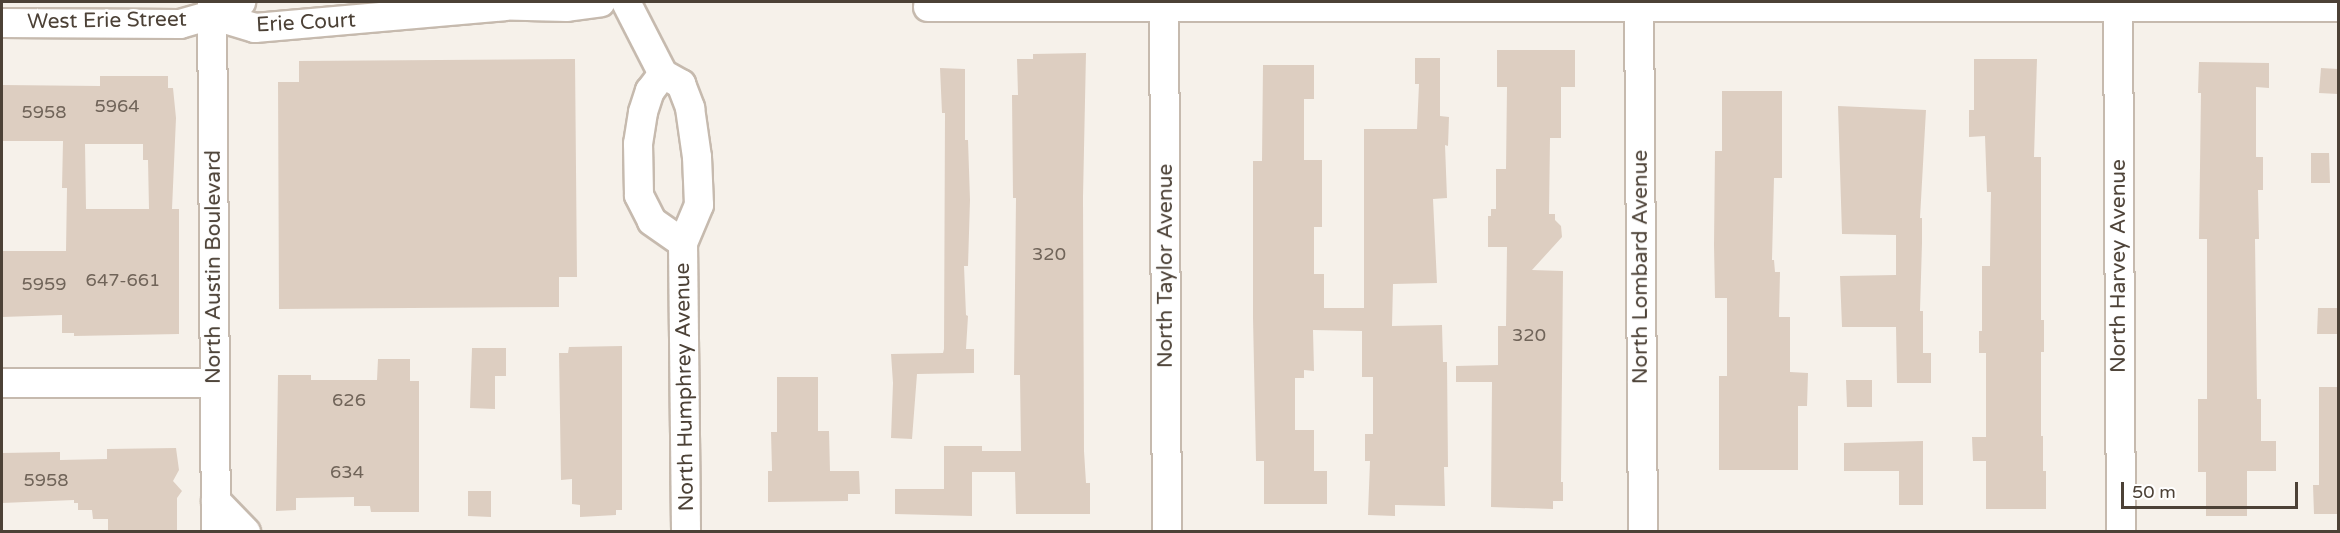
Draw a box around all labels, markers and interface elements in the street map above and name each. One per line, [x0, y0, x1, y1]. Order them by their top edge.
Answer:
street label: West Erie Street [27, 7, 187, 35]
street label: Erie Court [256, 8, 356, 38]
house number: 5964 [94, 95, 140, 117]
house number: 5958 [21, 101, 67, 123]
street label: North Austin Boulevard [201, 150, 227, 384]
street label: North Lombard Avenue [1628, 150, 1654, 384]
street label: North Harvey Avenue [2106, 159, 2132, 373]
street label: North Taylor Avenue [1153, 164, 1179, 368]
house number: 320 [1032, 243, 1066, 265]
street label: North Humphrey Avenue [670, 262, 700, 512]
house number: 647-661 [86, 269, 160, 291]
house number: 5959 [21, 273, 67, 295]
house number: 320 [1512, 324, 1546, 346]
house number: 626 [332, 389, 366, 411]
house number: 634 [330, 461, 364, 483]
house number: 5958 [23, 469, 69, 491]
scale bar [2124, 470, 2301, 508]
text: 50 m [2132, 481, 2176, 503]

